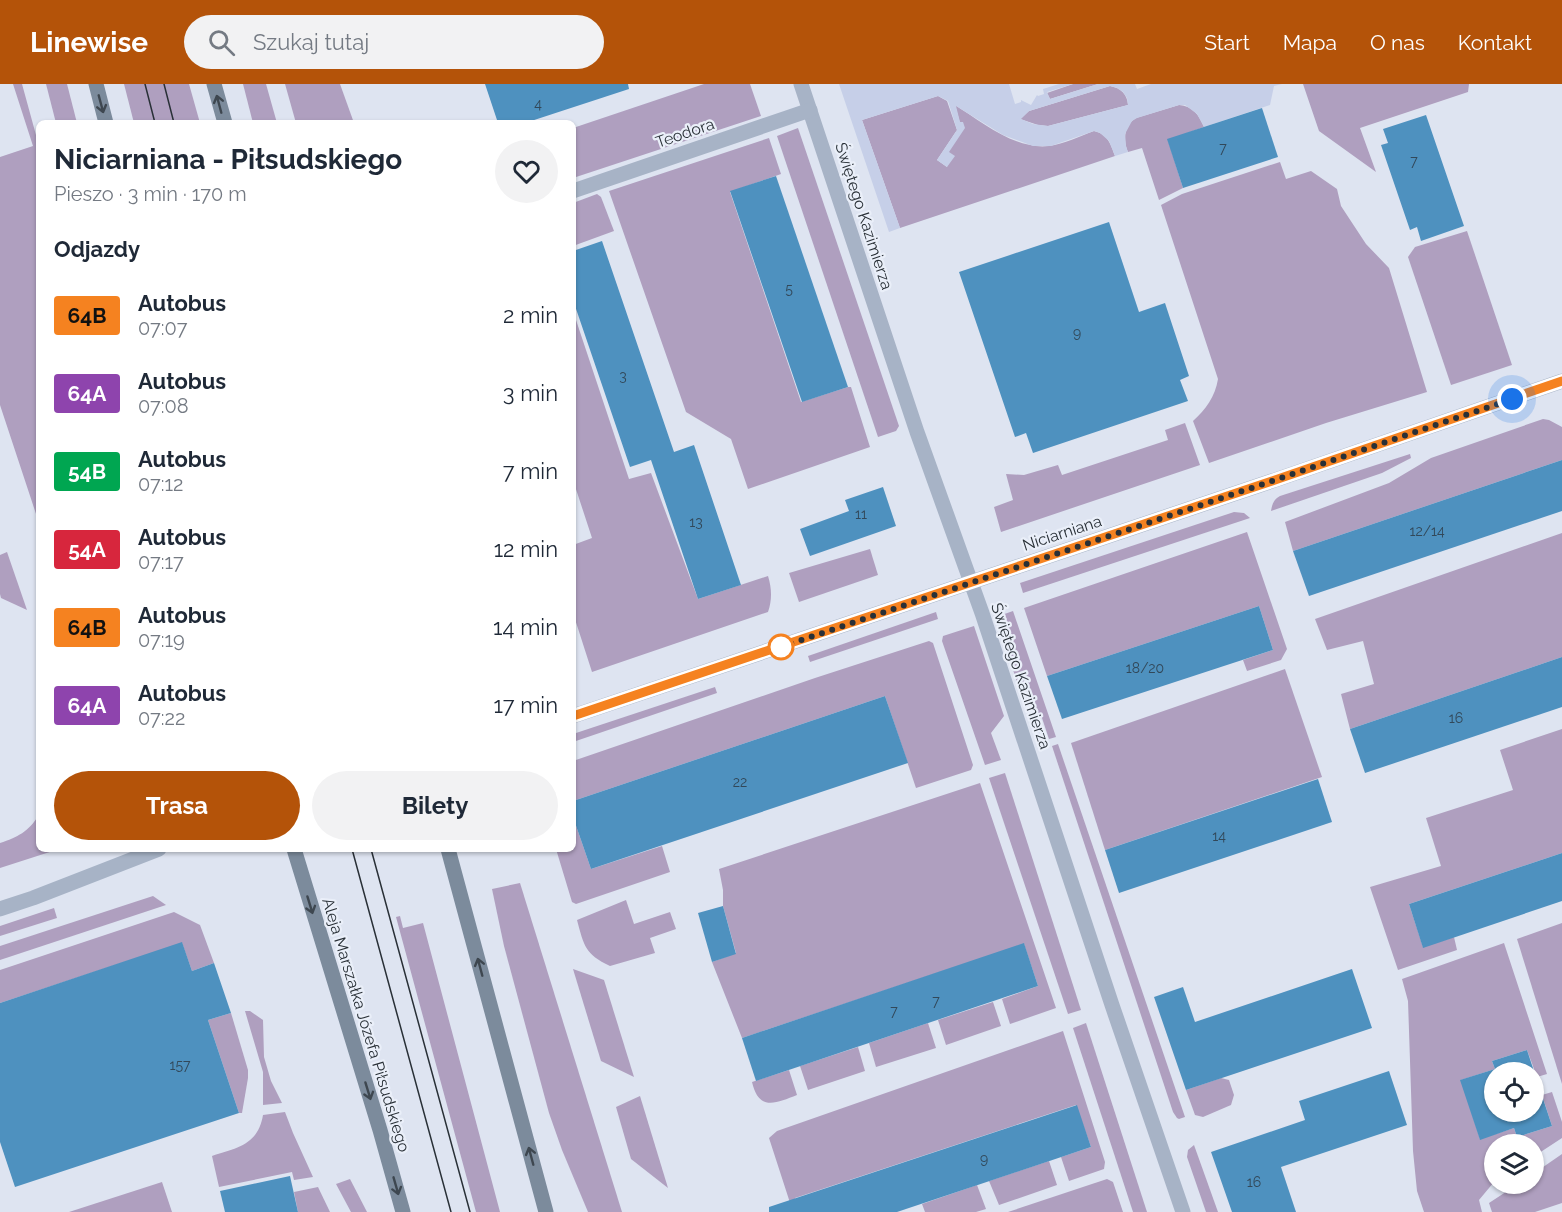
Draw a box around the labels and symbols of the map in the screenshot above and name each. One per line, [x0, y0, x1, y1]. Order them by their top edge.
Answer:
one-way arrow [96, 94, 107, 113]
one-way arrow [213, 94, 225, 113]
house number: 4 [534, 96, 542, 112]
street label: Teodora [653, 114, 717, 152]
street label: Świętego Kazimierza [831, 140, 898, 292]
house number: 7 [1219, 140, 1227, 156]
house number: 7 [1410, 153, 1418, 169]
house number: 5 [785, 281, 793, 297]
house number: 9 [1073, 325, 1081, 341]
house number: 3 [619, 368, 627, 384]
your location [1497, 384, 1527, 414]
house number: 11 [855, 506, 867, 522]
street label: Niciarniana [1020, 511, 1104, 555]
house number: 13 [689, 514, 703, 530]
house number: 12/14 [1409, 523, 1445, 539]
street label: Świętego Kazimierza [987, 600, 1056, 752]
unlabelled marker [768, 634, 794, 660]
house number: 18/20 [1126, 660, 1164, 676]
house number: 16 [1449, 710, 1463, 726]
house number: 22 [733, 774, 747, 790]
house number: 14 [1212, 828, 1226, 844]
one-way arrow [305, 895, 316, 914]
street label: Aleja Marszałka Józefa Piłsudskiego [318, 896, 414, 1154]
one-way arrow [474, 958, 485, 977]
house number: 7 [932, 993, 940, 1009]
house number: 7 [890, 1003, 898, 1019]
house number: 157 [169, 1057, 191, 1073]
one-way arrow [363, 1081, 374, 1100]
one-way arrow [525, 1146, 536, 1165]
house number: 9 [980, 1151, 988, 1167]
house number: 16 [1247, 1174, 1261, 1190]
one-way arrow [390, 1177, 402, 1196]

